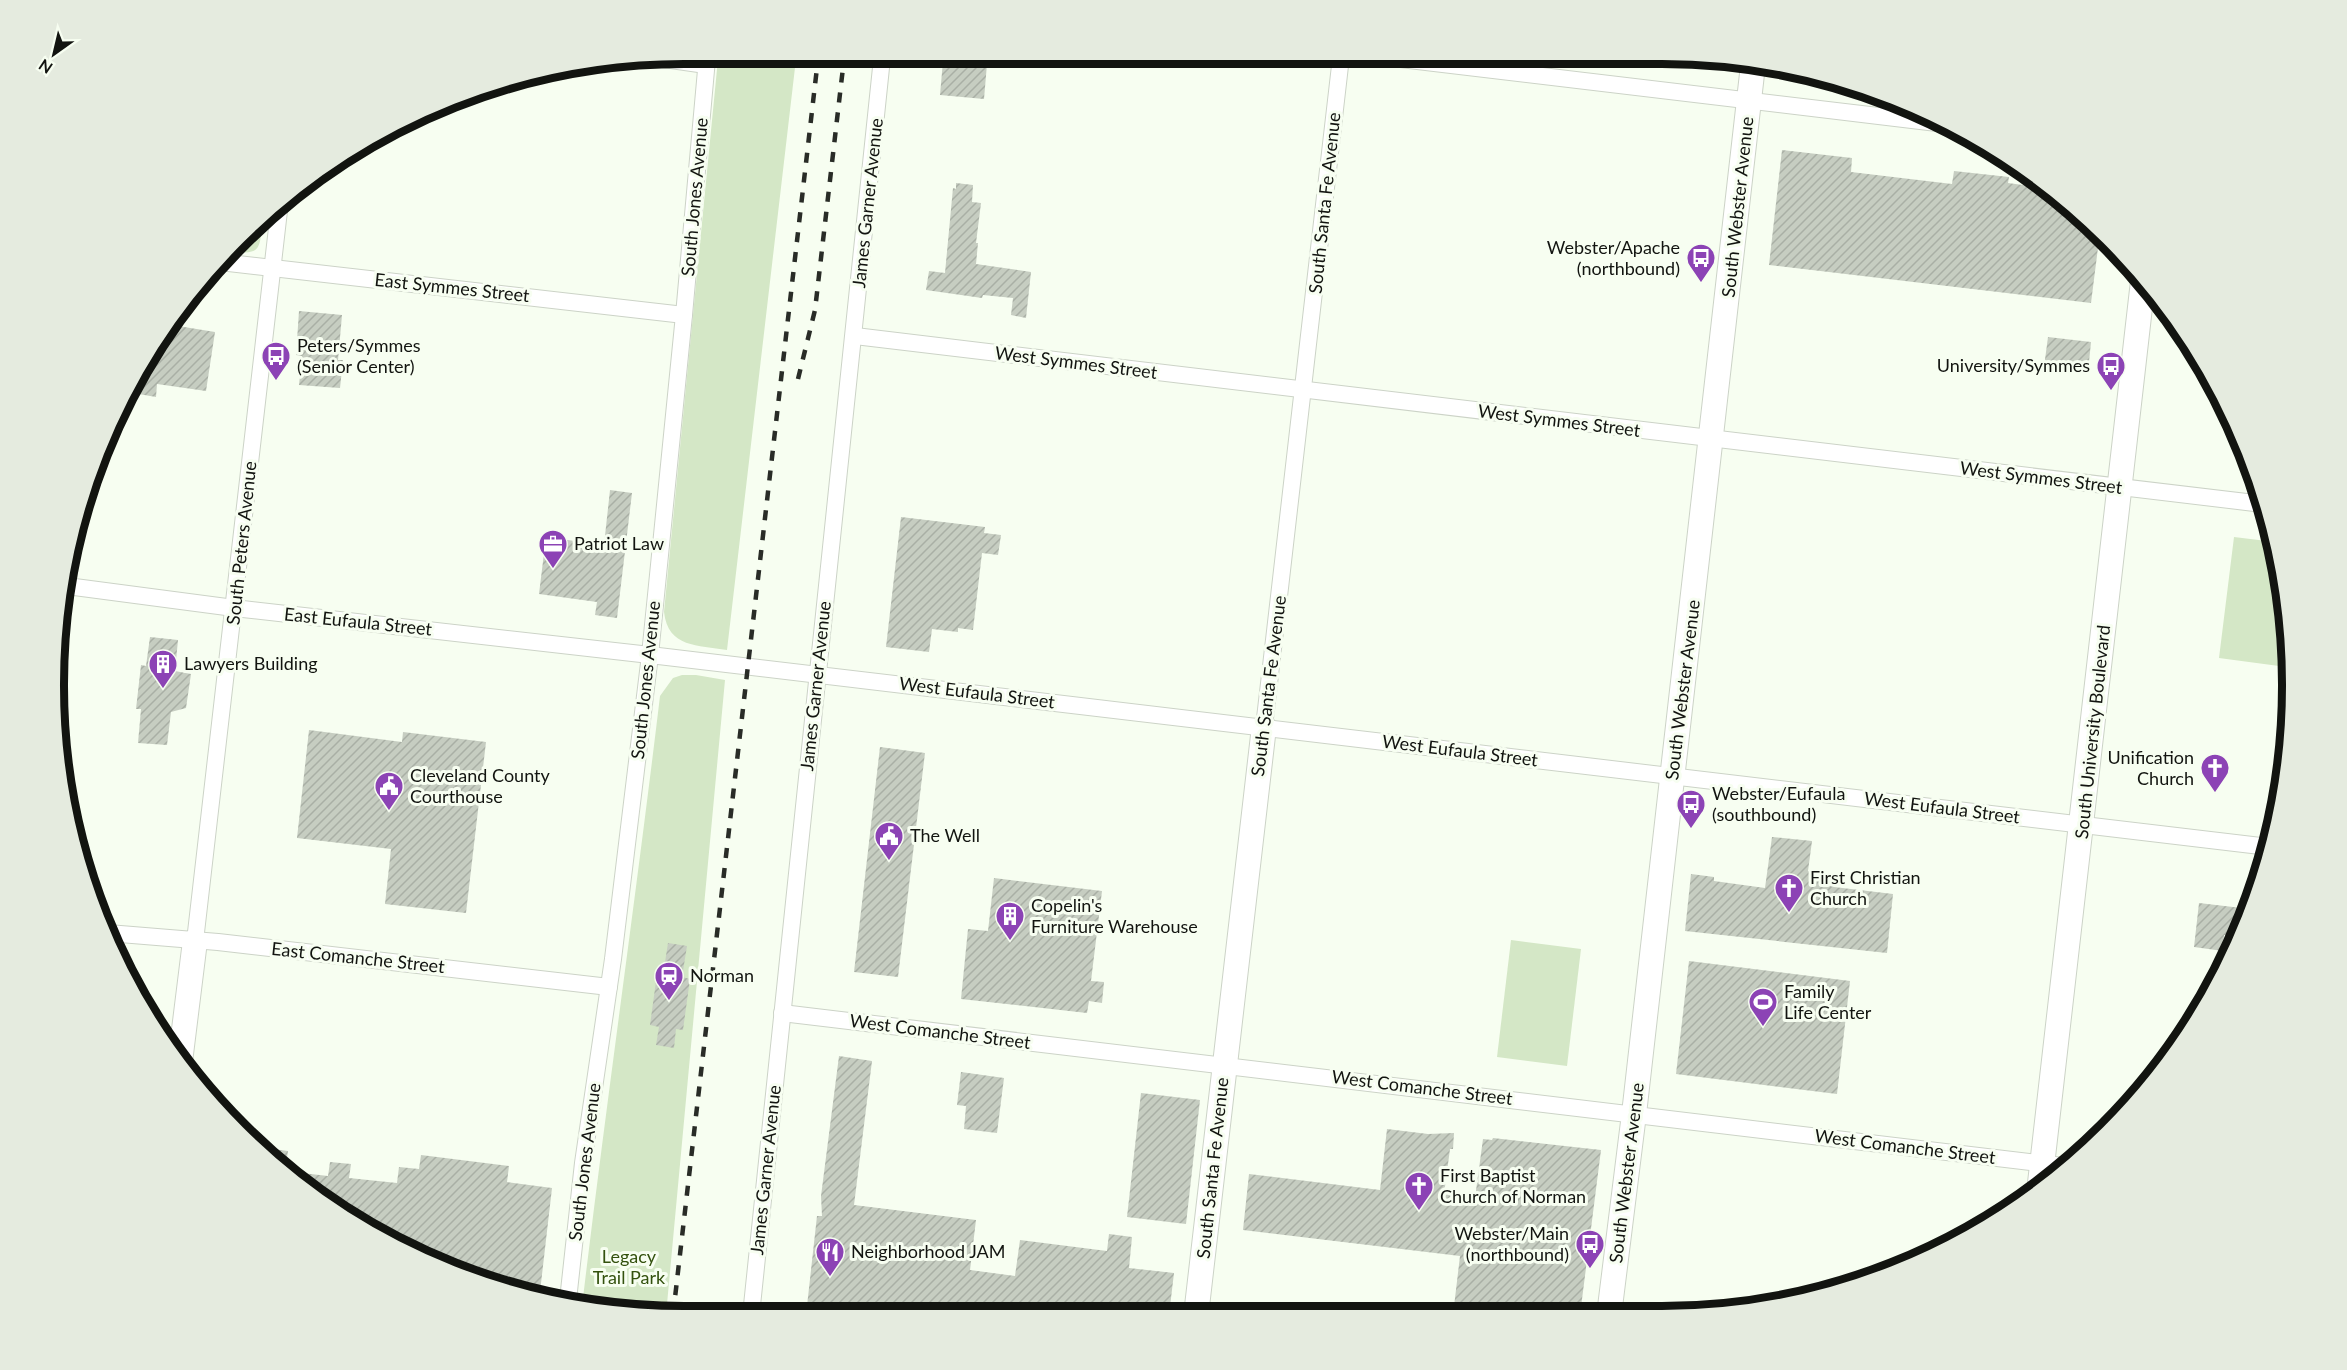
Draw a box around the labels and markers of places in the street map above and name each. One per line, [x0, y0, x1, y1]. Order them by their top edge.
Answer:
place label: Webster/Apache (northbound) [1547, 236, 1680, 279]
bus stop icon: Webster/Apache (northbound) [1685, 242, 1717, 284]
place label: Peters/Symmes (Senior Center) [297, 334, 421, 377]
bus stop icon: Peters/Symmes (Senior Center) [260, 340, 292, 382]
bus stop icon: University/Symmes [2095, 350, 2127, 392]
place label: University/Symmes [1937, 354, 2090, 376]
office icon: Patriot Law [537, 528, 569, 570]
place label: Patriot Law [574, 532, 664, 554]
building icon: Lawyers Building [147, 648, 179, 690]
place label: Lawyers Building [184, 652, 318, 674]
place label: Unification Church [2108, 746, 2194, 789]
church icon: Unification Church [2199, 752, 2231, 794]
place label: Cleveland County Courthouse [410, 764, 551, 807]
public building icon: Cleveland County Courthouse [373, 770, 405, 812]
place label: Webster/Eufaula (southbound) [1712, 782, 1845, 825]
bus stop icon: Webster/Eufaula (southbound) [1675, 788, 1707, 830]
public building icon: The Well [873, 820, 905, 862]
place label: The Well [910, 824, 980, 846]
place label: First Christian Church [1810, 866, 1921, 909]
church icon: First Christian Church [1773, 872, 1805, 914]
place label: Copelin's Furniture Warehouse [1031, 894, 1198, 937]
building icon: Copelin's Furniture Warehouse [994, 900, 1026, 942]
station icon: Norman [653, 960, 685, 1002]
place label: Norman [690, 964, 754, 986]
place label: Family Life Center [1784, 980, 1872, 1023]
sports icon: Family Life Center [1747, 986, 1779, 1028]
place label: First Baptist Church of Norman [1440, 1164, 1586, 1207]
church icon: First Baptist Church of Norman [1403, 1170, 1435, 1212]
place label: Webster/Main (northbound) [1454, 1222, 1569, 1265]
bus stop icon: Webster/Main (northbound) [1574, 1228, 1606, 1270]
restaurant icon: Neighborhood JAM [814, 1236, 846, 1278]
place label: Neighborhood JAM [851, 1240, 1006, 1262]

